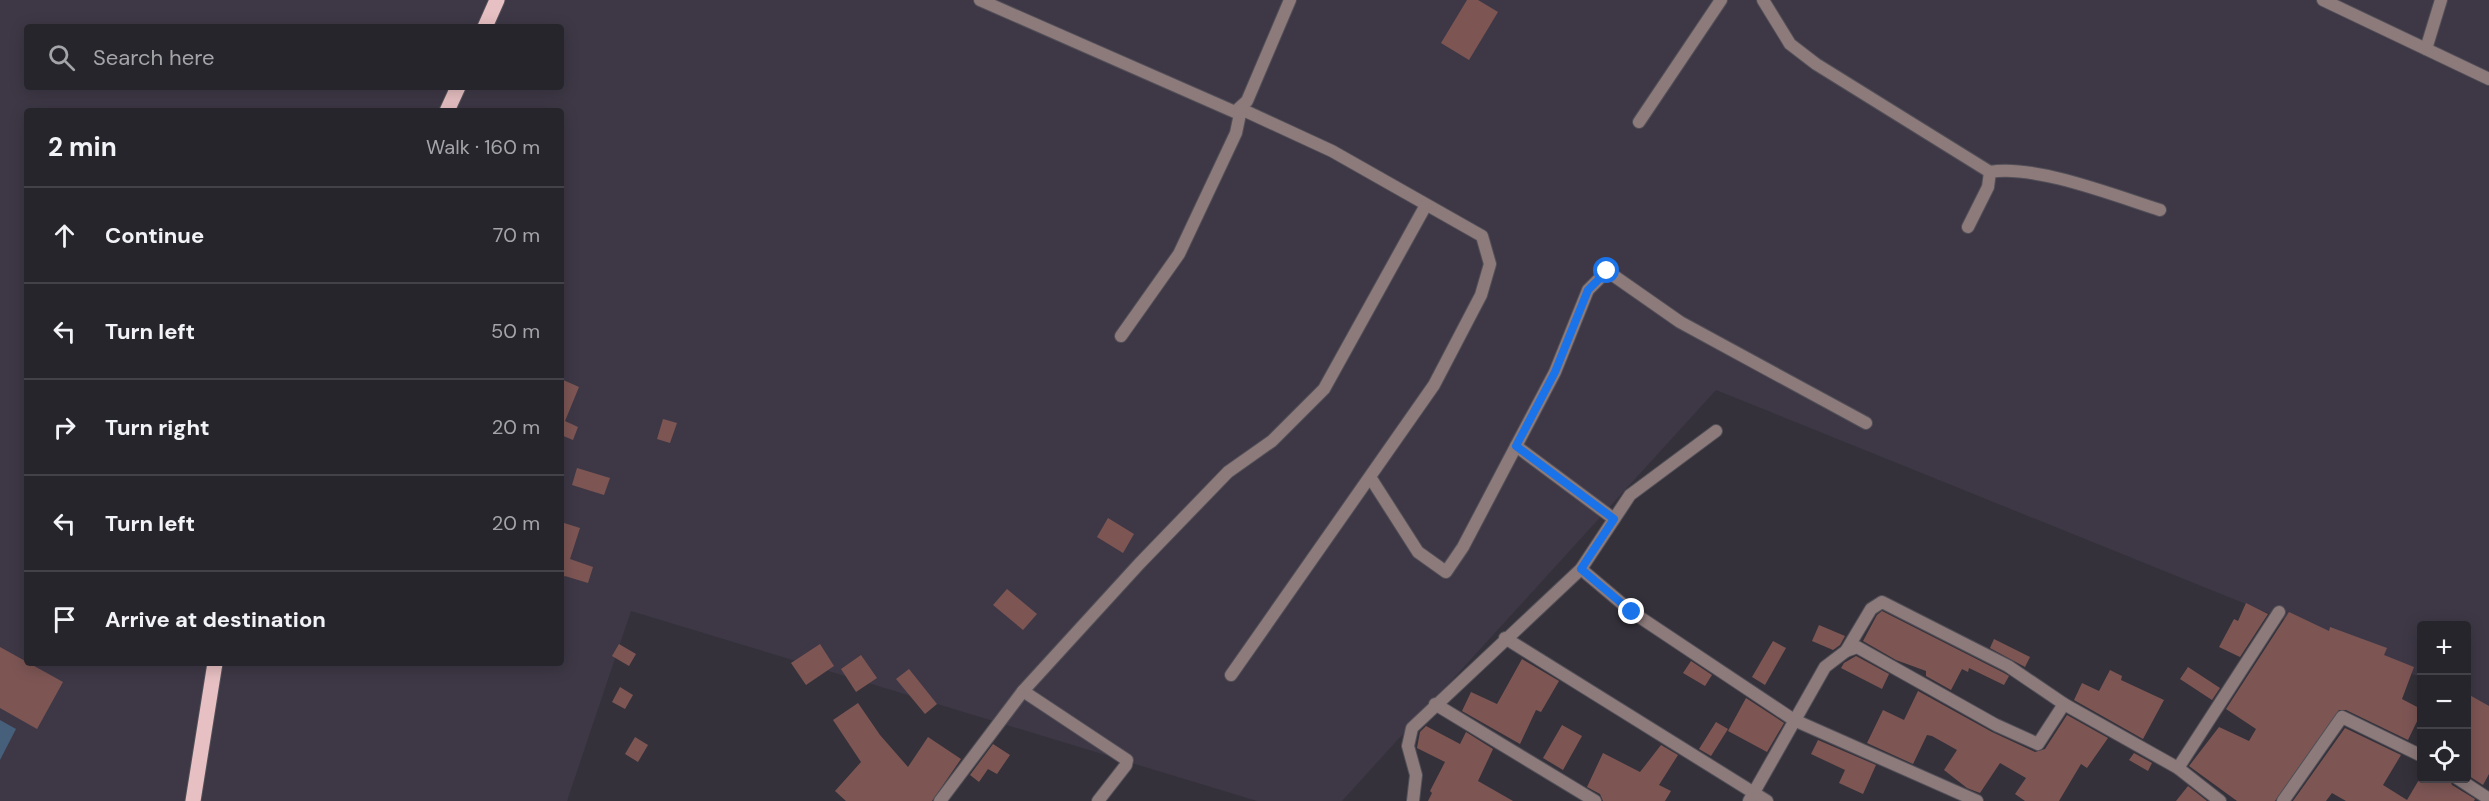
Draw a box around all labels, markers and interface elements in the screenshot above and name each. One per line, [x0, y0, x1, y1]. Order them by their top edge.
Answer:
search box [24, 24, 564, 90]
icon: search [45, 41, 78, 74]
text: Search here [93, 43, 214, 72]
text: 2 min [48, 130, 117, 164]
text: Walk · 160 m [426, 134, 540, 160]
icon: ahead [48, 219, 81, 252]
text: Continue [105, 221, 204, 250]
text: 70 m [493, 222, 540, 248]
route start [1593, 257, 1619, 283]
icon: left [48, 315, 81, 348]
text: Turn left [105, 317, 195, 346]
text: 50 m [491, 318, 540, 344]
icon: right [48, 411, 81, 444]
text: Turn right [105, 413, 210, 442]
text: 20 m [492, 414, 540, 440]
icon: left [48, 507, 81, 540]
text: Turn left [105, 509, 195, 538]
text: 20 m [492, 510, 540, 536]
route end [1618, 598, 1644, 624]
icon: arrive [48, 603, 81, 636]
text: Arrive at destination [105, 605, 326, 634]
map controls [2417, 621, 2471, 783]
button: + [2417, 621, 2471, 675]
button: − [2417, 675, 2471, 729]
button: locate [2417, 729, 2471, 783]

